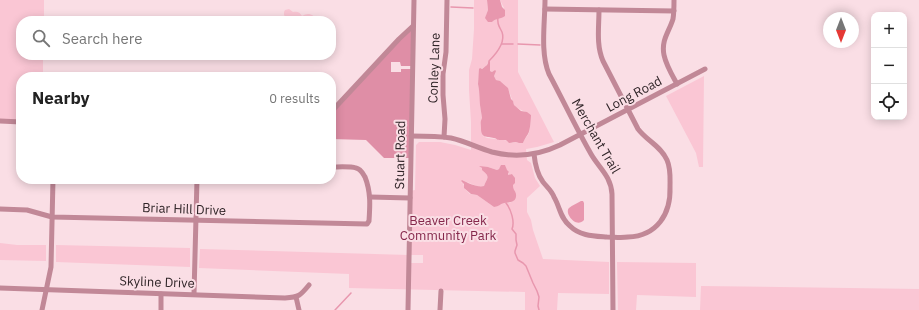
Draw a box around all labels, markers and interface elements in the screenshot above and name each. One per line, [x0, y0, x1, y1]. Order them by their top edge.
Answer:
north arrow [823, 12, 859, 48]
map controls [871, 12, 907, 120]
button: + [871, 12, 907, 48]
search box [16, 16, 336, 60]
icon: search [30, 27, 52, 49]
text: Search here [62, 29, 142, 48]
street label: Conley Lane [424, 32, 444, 104]
button: − [871, 48, 907, 84]
street label: Long Road [603, 72, 665, 116]
button: locate [871, 84, 907, 120]
text: Nearby [32, 87, 90, 109]
text: 0 results [269, 90, 320, 107]
street label: Merchant Trail [568, 96, 624, 177]
street label: Stuart Road [391, 120, 409, 190]
street label: Briar Hill Drive [142, 199, 226, 219]
park label: Beaver Creek Community Park [400, 212, 496, 244]
street label: Skyline Drive [119, 272, 195, 292]

